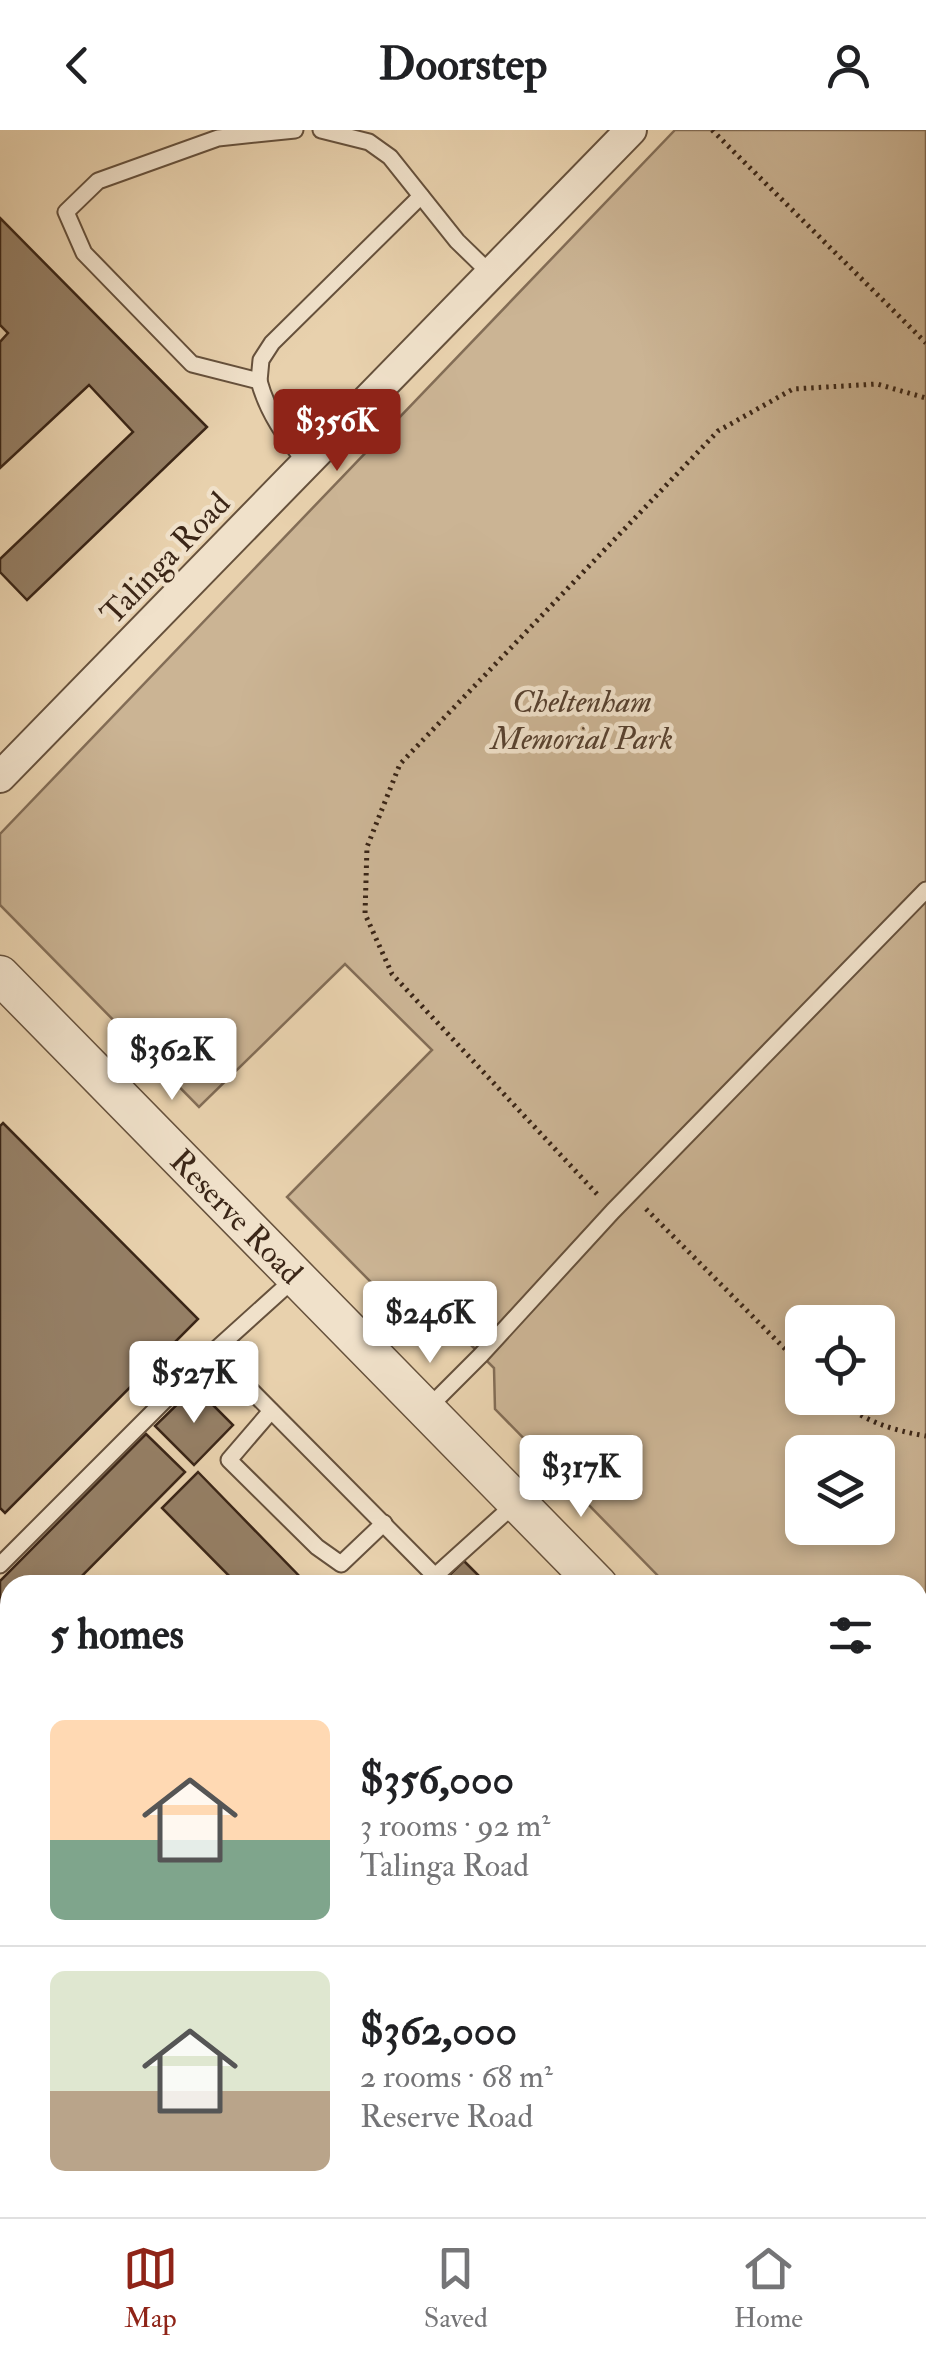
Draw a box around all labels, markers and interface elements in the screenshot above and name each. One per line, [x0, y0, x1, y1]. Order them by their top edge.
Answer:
text: Doorstep [379, 37, 547, 93]
icon: back [50, 38, 105, 93]
icon: person [821, 38, 876, 93]
pin: $356K [267, 389, 407, 474]
text: $356K [296, 401, 378, 441]
street label: Talinga Road [93, 484, 239, 633]
park label: Cheltenham Memorial Park [489, 682, 673, 759]
pin: $362K [102, 1018, 242, 1103]
text: $362K [129, 1030, 215, 1070]
street label: Reserve Road [161, 1141, 311, 1293]
pin: $246K [360, 1281, 500, 1366]
text: $246K [385, 1293, 475, 1333]
map controls [785, 1305, 895, 1545]
button: locate [785, 1305, 895, 1415]
pin: $527K [124, 1341, 264, 1426]
text: $527K [151, 1353, 237, 1393]
pin: $317K [511, 1435, 651, 1520]
button: layers [785, 1435, 895, 1545]
text: $317K [542, 1447, 620, 1487]
icon: filters [823, 1608, 878, 1663]
text: 5 homes [50, 1609, 184, 1661]
text: $356,000 [360, 1754, 514, 1806]
icon: home [130, 1760, 250, 1880]
text: 3 rooms · 92 m² [360, 1806, 550, 1846]
text: Talinga Road [360, 1846, 529, 1886]
text: $362,000 [360, 2005, 517, 2057]
icon: home [130, 2011, 250, 2131]
text: 2 rooms · 68 m² [360, 2057, 553, 2097]
text: Reserve Road [360, 2097, 533, 2137]
tab: Map [123, 2241, 178, 2336]
tab: Saved [424, 2241, 488, 2336]
tab: Home [734, 2241, 803, 2336]

